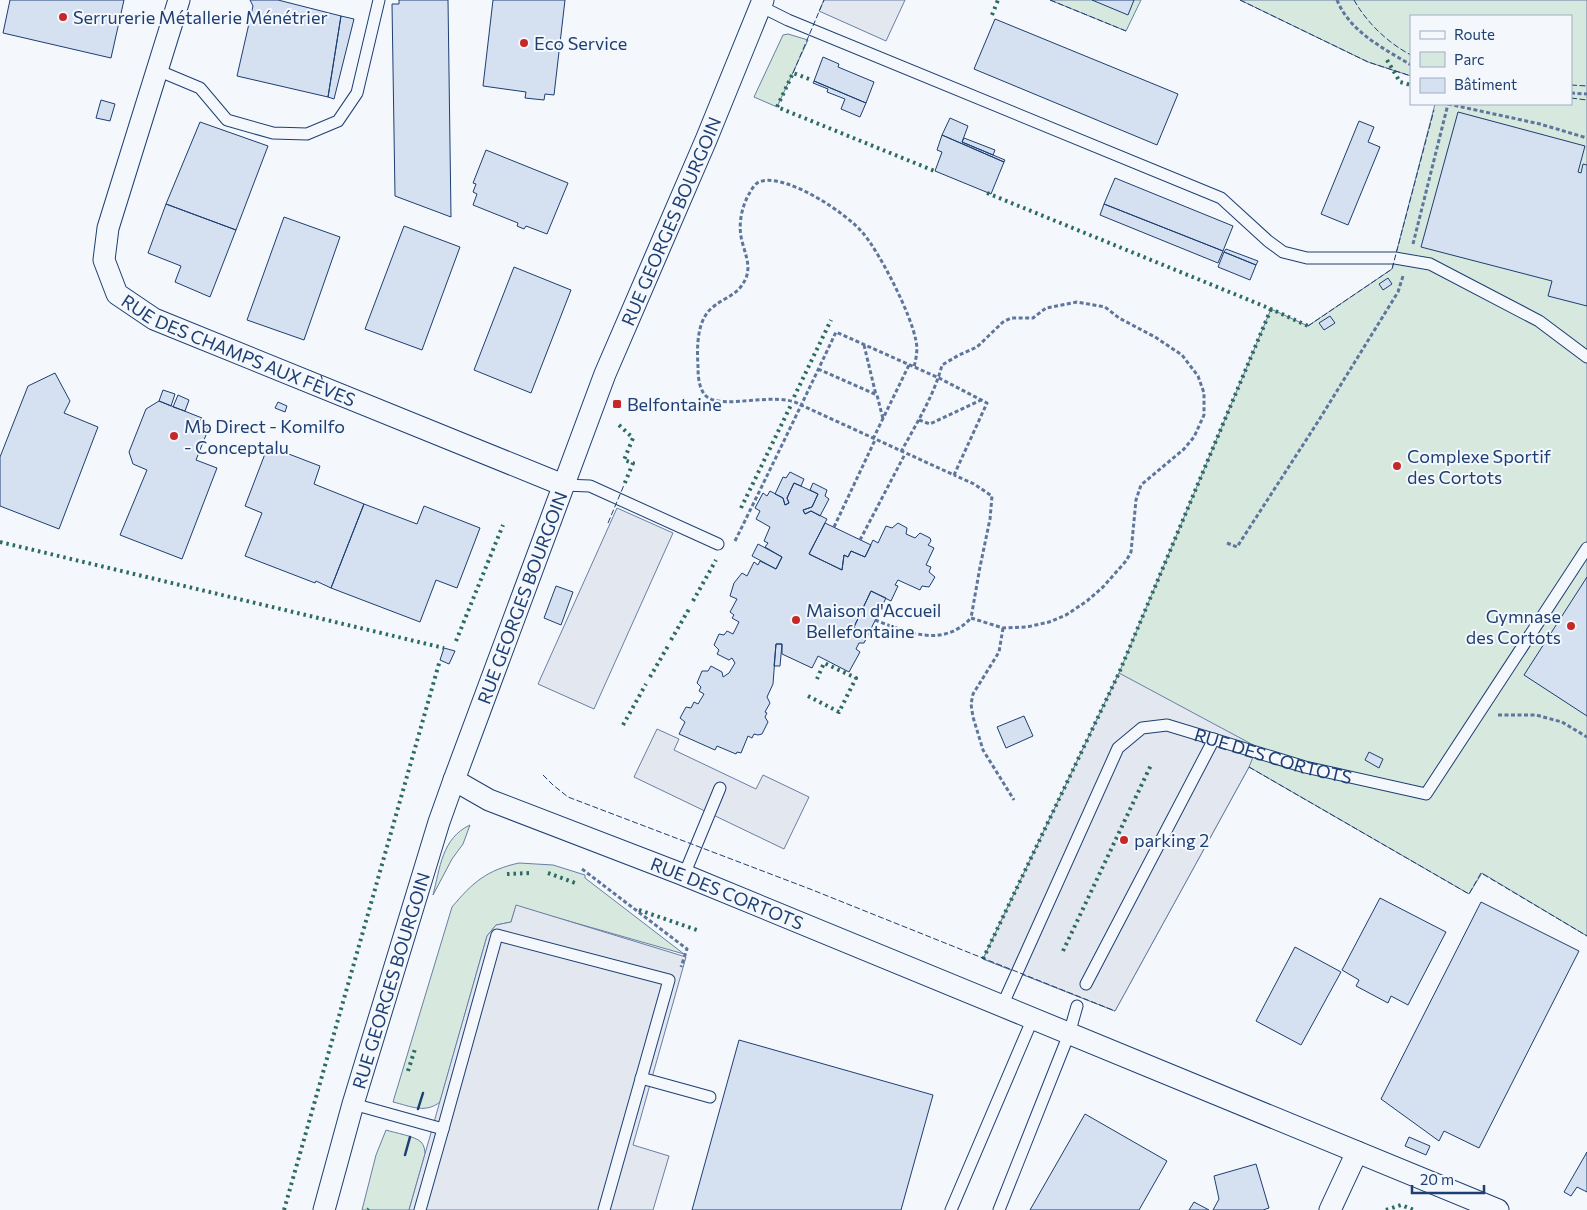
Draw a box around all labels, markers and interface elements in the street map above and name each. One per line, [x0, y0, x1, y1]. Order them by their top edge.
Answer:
place label: Serrurerie Métallerie Ménétrier [73, 6, 328, 28]
marker: Serrurerie Métallerie Ménétrier [57, 11, 69, 23]
legend [1410, 15, 1572, 105]
text: Route [1454, 25, 1495, 43]
place label: Eco Service [534, 32, 627, 54]
marker: Eco Service [518, 37, 530, 49]
text: Parc [1454, 50, 1484, 68]
text: Bâtiment [1454, 75, 1517, 93]
street label: RUE GEORGES BOURGOIN [616, 113, 725, 329]
street label: RUE DES CHAMPS AUX FÈVES [117, 289, 359, 411]
place label: Belfontaine [627, 393, 722, 415]
marker: Belfontaine [611, 398, 623, 410]
place label: Mb Direct - Komilfo - Conceptalu [184, 415, 345, 458]
marker: Mb Direct - Komilfo - Conceptalu [168, 430, 180, 442]
place label: Complexe Sportif des Cortots [1407, 445, 1552, 488]
marker: Complexe Sportif des Cortots [1391, 460, 1403, 472]
street label: RUE GEORGES BOURGOIN [472, 488, 571, 707]
place label: Maison d'Accueil Bellefontaine [806, 599, 941, 642]
place label: Gymnase des Cortots [1466, 605, 1561, 648]
marker: Maison d'Accueil Bellefontaine [790, 614, 802, 626]
marker: Gymnase des Cortots [1565, 620, 1577, 632]
street label: RUE DES CORTOTS [1192, 723, 1354, 788]
place label: parking 2 [1134, 829, 1209, 851]
marker: parking 2 [1118, 834, 1130, 846]
street label: RUE DES CORTOTS [648, 852, 807, 934]
street label: RUE GEORGES BOURGOIN [347, 870, 434, 1091]
scale bar [1412, 1162, 1484, 1194]
text: 20 m [1420, 1170, 1454, 1188]

